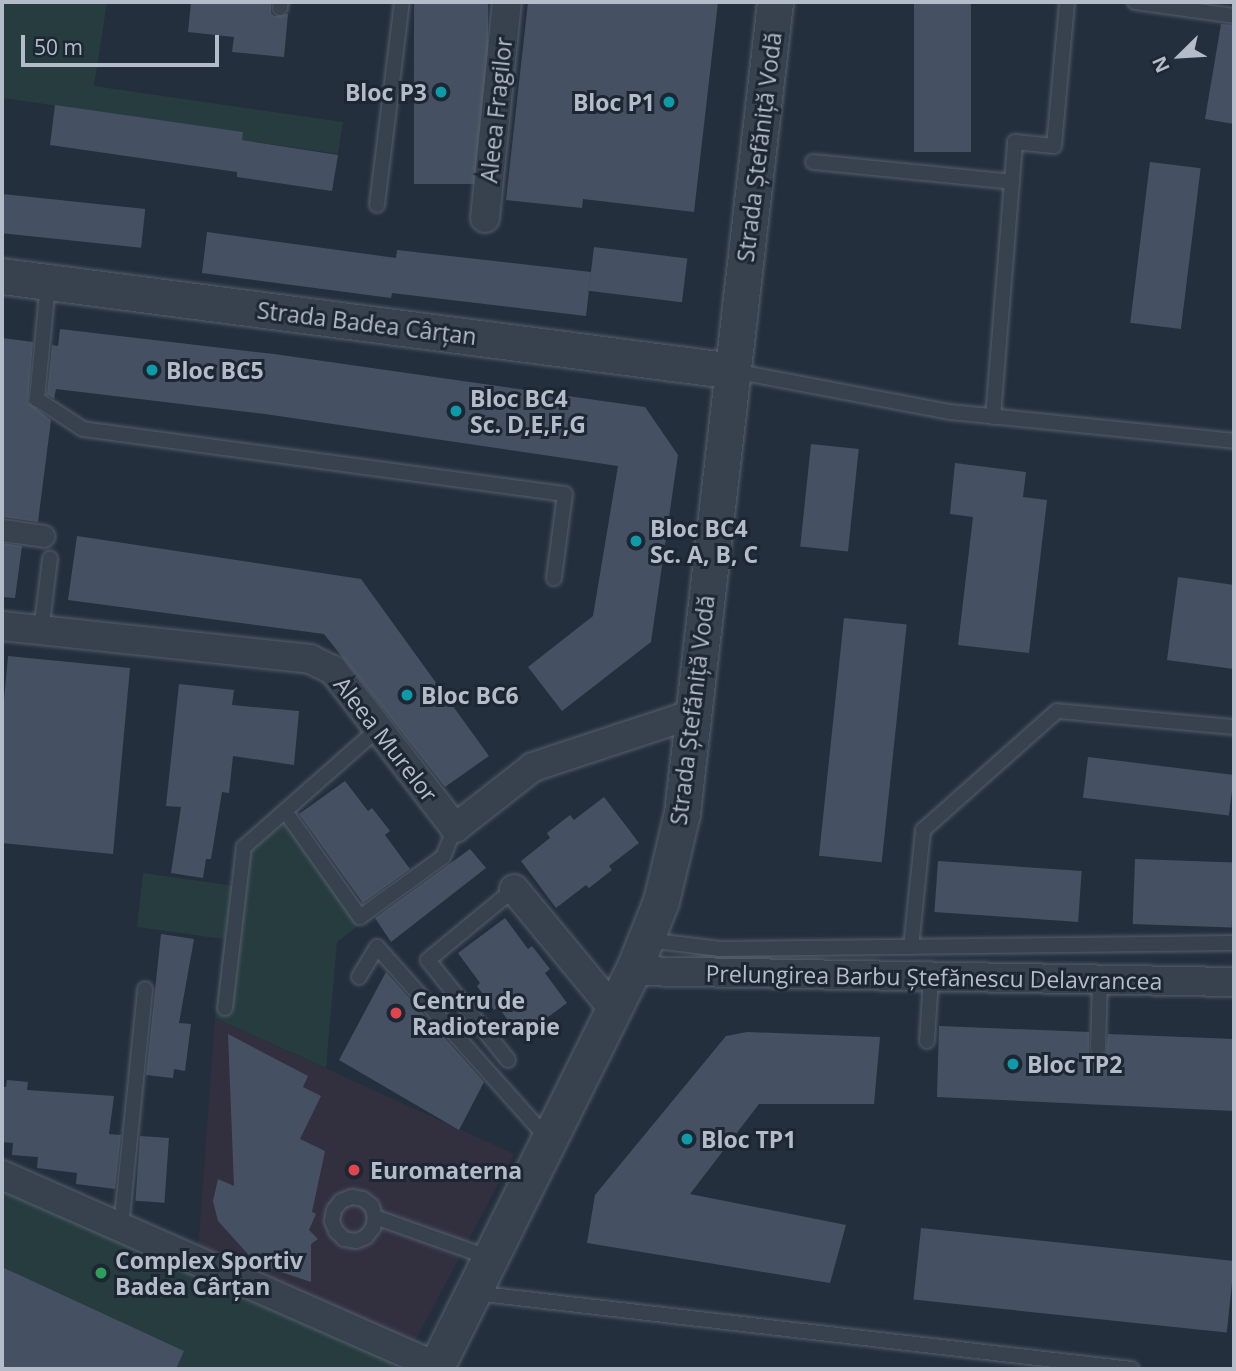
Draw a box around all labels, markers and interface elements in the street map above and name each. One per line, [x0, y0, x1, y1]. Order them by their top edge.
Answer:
scale bar [24, 21, 222, 65]
north arrow [1145, 21, 1215, 91]
street label: Strada Ștefăniță Vodă [731, 31, 787, 263]
text: 50 m [34, 33, 83, 61]
street label: Aleea Fragilor [475, 36, 517, 184]
text: N [1146, 52, 1176, 77]
place label: Bloc P3 [345, 78, 427, 106]
marker: Bloc P3 [433, 84, 449, 100]
place label: Bloc P1 [573, 88, 655, 116]
marker: Bloc P1 [661, 94, 677, 110]
street label: Strada Badea Cârțan [256, 296, 478, 350]
place label: Bloc BC5 [166, 356, 264, 384]
marker: Bloc BC5 [144, 362, 160, 378]
place label: Bloc BC4 Sc. D,E,F,G [470, 384, 586, 438]
marker: Bloc BC4 Sc. D,E,F,G [448, 403, 464, 419]
place label: Bloc BC4 Sc. A, B, C [650, 514, 758, 568]
marker: Bloc BC4 Sc. A, B, C [628, 533, 644, 549]
street label: Strada Ștefăniță Vodă [664, 594, 720, 826]
street label: Aleea Murelor [329, 671, 443, 807]
place label: Bloc BC6 [421, 681, 519, 709]
marker: Bloc BC6 [399, 687, 415, 703]
street label: Prelungirea Barbu Ștefănescu Delavrancea [705, 959, 1163, 995]
place label: Centru de Radioterapie [412, 986, 560, 1040]
marker: Centru de Radioterapie [386, 1003, 406, 1023]
place label: Bloc TP2 [1027, 1050, 1122, 1078]
marker: Bloc TP2 [1005, 1056, 1021, 1072]
place label: Bloc TP1 [701, 1125, 796, 1153]
marker: Bloc TP1 [679, 1131, 695, 1147]
place label: Euromaterna [370, 1156, 522, 1184]
marker: Euromaterna [344, 1160, 364, 1180]
place label: Complex Sportiv Badea Cârțan [115, 1246, 303, 1300]
marker: Complex Sportiv Badea Cârțan [93, 1265, 109, 1281]

